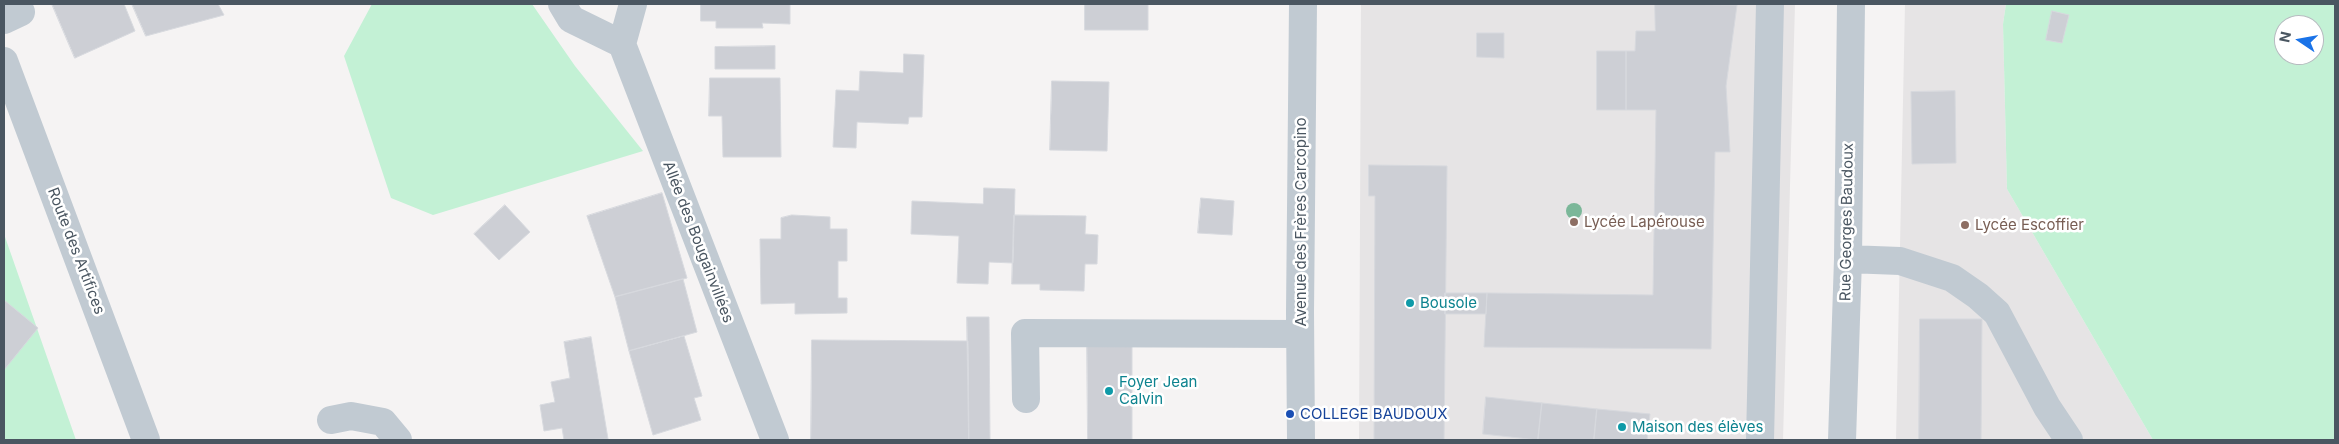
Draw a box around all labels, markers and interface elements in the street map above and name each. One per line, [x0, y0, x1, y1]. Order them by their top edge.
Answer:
north arrow [2274, 15, 2324, 65]
text: N [2275, 30, 2294, 44]
street label: Avenue des Frères Carcopino [1292, 118, 1310, 326]
street label: Rue Georges Baudoux [1837, 143, 1857, 301]
street label: Allée des Bougainvillées [659, 159, 737, 325]
street label: Route des Artifices [44, 185, 108, 317]
place label: Lycée Lapérouse [1584, 213, 1705, 231]
marker: Lycée Lapérouse [1568, 216, 1580, 228]
place label: Lycée Escoffier [1975, 216, 2084, 234]
marker: Lycée Escoffier [1959, 219, 1971, 231]
place label: Bousole [1420, 294, 1477, 312]
marker: Bousole [1404, 297, 1416, 309]
place label: Foyer Jean Calvin [1119, 373, 1197, 408]
marker: Foyer Jean Calvin [1103, 385, 1115, 397]
place label: COLLEGE BAUDOUX [1300, 405, 1448, 423]
marker: COLLEGE BAUDOUX [1284, 408, 1296, 420]
place label: Maison des élèves [1632, 418, 1763, 436]
marker: Maison des élèves [1616, 421, 1628, 433]

